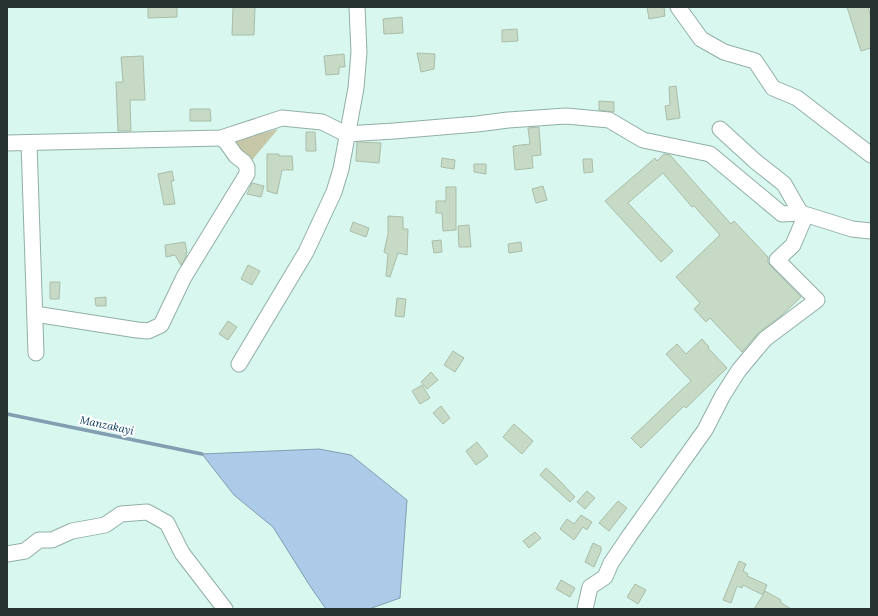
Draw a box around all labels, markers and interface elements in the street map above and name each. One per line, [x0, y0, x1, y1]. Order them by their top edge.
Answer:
water label: Manzakayi [79, 412, 136, 438]

